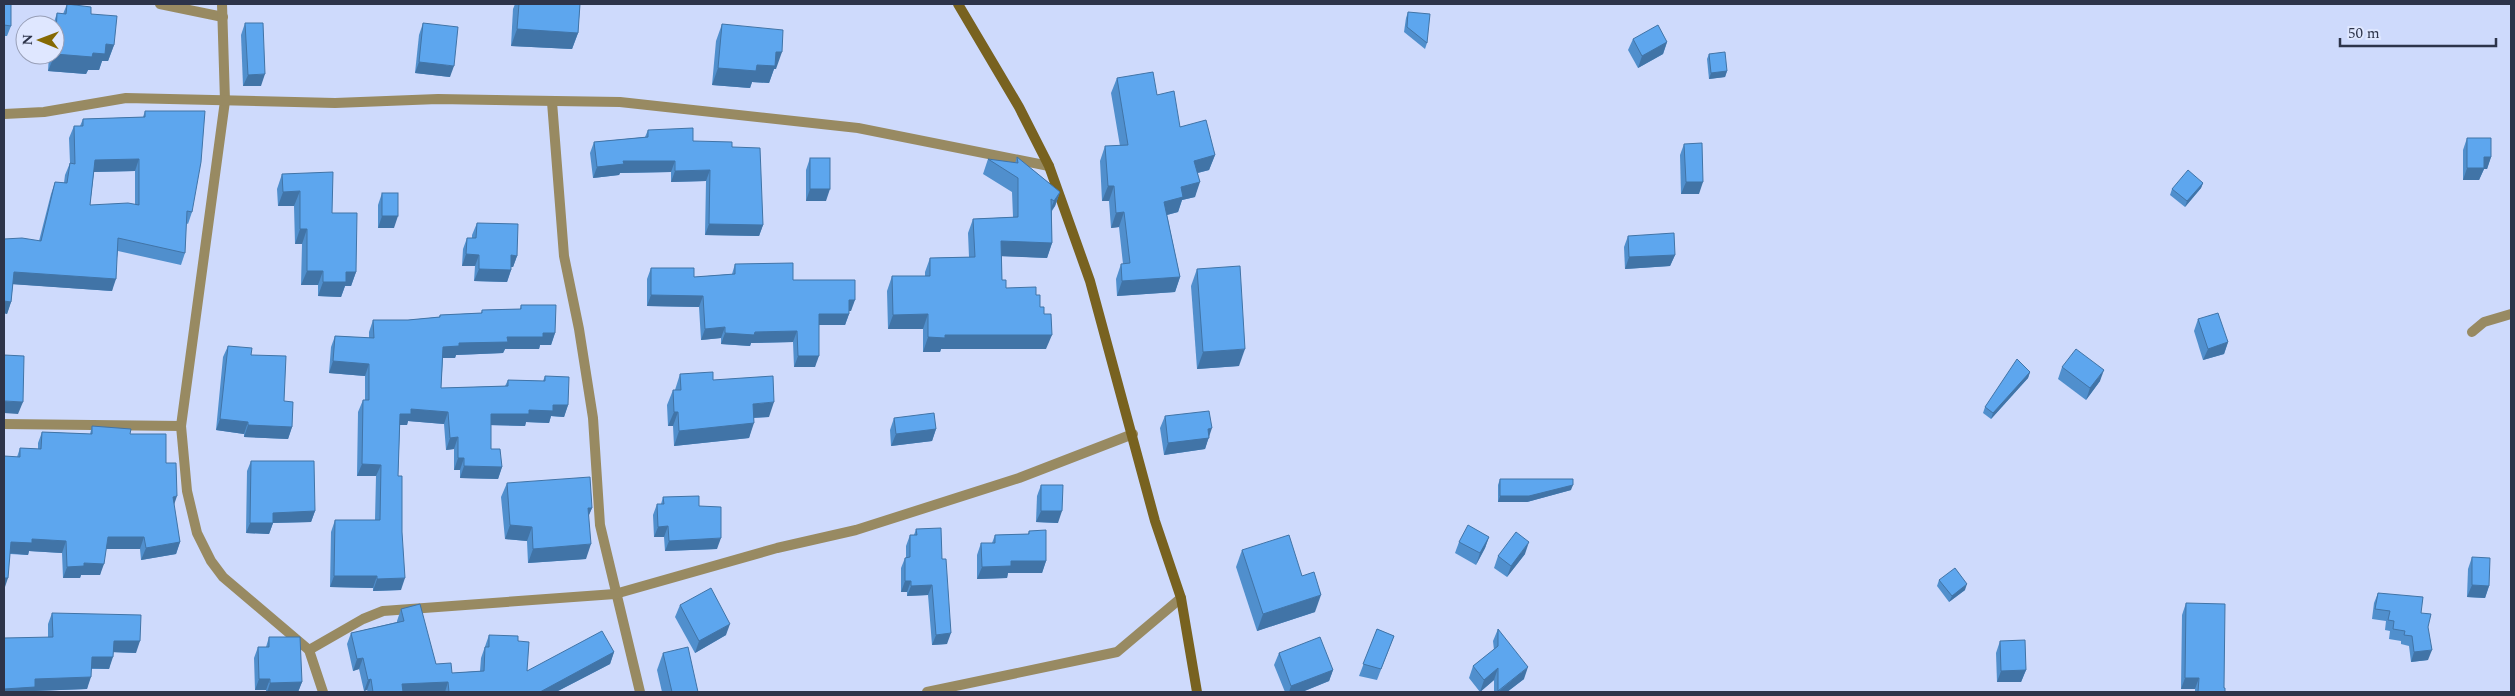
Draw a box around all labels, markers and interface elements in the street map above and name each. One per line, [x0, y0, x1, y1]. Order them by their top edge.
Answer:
north arrow [15, 15, 65, 65]
scale bar [2340, 15, 2496, 47]
text: 50 m [2348, 22, 2380, 45]
text: N [17, 34, 38, 46]

